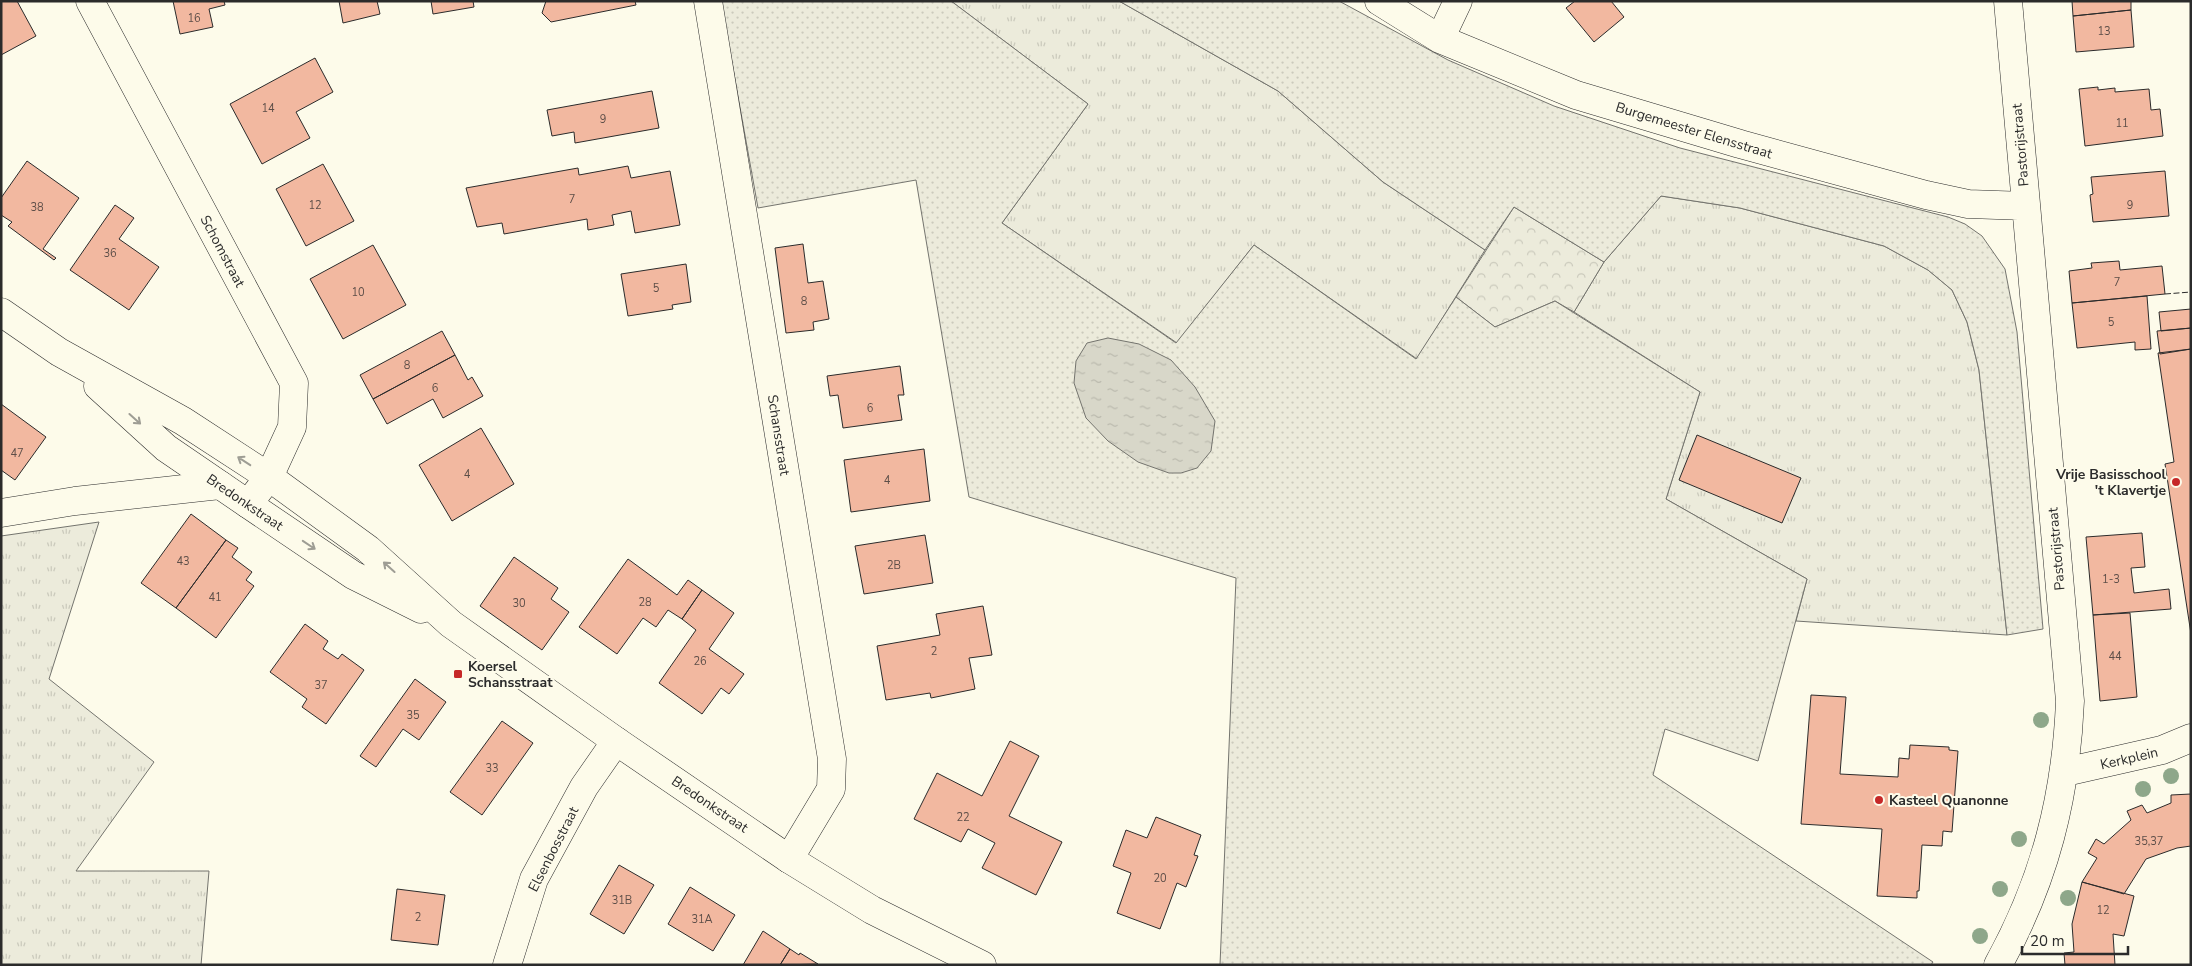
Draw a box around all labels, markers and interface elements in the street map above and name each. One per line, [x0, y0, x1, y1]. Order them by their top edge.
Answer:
house number: 16 [187, 11, 201, 26]
house number: 13 [2097, 24, 2111, 39]
street label: Burgemeester Elensstraat [1613, 98, 1775, 163]
house number: 14 [261, 101, 275, 116]
street label: Pastorijstraat [2007, 103, 2034, 187]
house number: 9 [600, 112, 606, 127]
house number: 11 [2115, 116, 2129, 131]
house number: 7 [569, 192, 575, 207]
house number: 12 [308, 198, 322, 213]
house number: 9 [2127, 198, 2133, 213]
house number: 38 [30, 200, 44, 215]
street label: Schomstraat [196, 212, 250, 291]
house number: 36 [103, 246, 117, 261]
house number: 7 [2114, 275, 2120, 290]
house number: 5 [653, 281, 660, 296]
house number: 10 [351, 285, 365, 300]
house number: 8 [801, 294, 808, 309]
house number: 5 [2108, 315, 2115, 330]
house number: 8 [404, 358, 411, 373]
house number: 6 [432, 381, 439, 396]
street label: Schansstraat [763, 393, 794, 477]
house number: 6 [867, 401, 874, 416]
one-way arrow [128, 414, 141, 425]
house number: 47 [10, 446, 24, 461]
one-way arrow [237, 456, 251, 466]
place label: Vrije Basisschool 't Klavertje [2055, 465, 2167, 500]
house number: 4 [464, 467, 471, 482]
street label: Bredonkstraat [203, 470, 287, 535]
house number: 4 [884, 473, 891, 488]
marker: Vrije Basisschool 't Klavertje [2170, 476, 2182, 488]
street label: Pastorijstraat [2043, 507, 2070, 591]
one-way arrow [302, 540, 316, 550]
house number: 43 [176, 554, 190, 569]
house number: 2B [887, 558, 901, 573]
one-way arrow [382, 562, 395, 573]
house number: 1-3 [2102, 572, 2120, 587]
house number: 41 [208, 590, 222, 605]
house number: 28 [638, 595, 652, 610]
house number: 30 [512, 596, 526, 611]
house number: 2 [931, 644, 937, 659]
house number: 44 [2108, 649, 2122, 664]
house number: 26 [693, 654, 707, 669]
place label: Koersel Schansstraat [468, 657, 553, 692]
marker: Koersel Schansstraat [452, 668, 464, 680]
house number: 37 [314, 678, 328, 693]
house number: 35 [406, 708, 420, 723]
street label: Kerkplein [2098, 743, 2160, 774]
house number: 33 [485, 761, 499, 776]
street label: Bredonkstraat [668, 772, 752, 837]
place label: Kasteel Quanonne [1889, 791, 2009, 810]
marker: Kasteel Quanonne [1873, 794, 1885, 806]
street label: Elsenbosstraat [524, 803, 583, 895]
house number: 22 [956, 810, 970, 825]
house number: 35,37 [2135, 834, 2163, 849]
house number: 20 [1153, 871, 1167, 886]
house number: 31B [612, 893, 632, 908]
house number: 12 [2096, 903, 2110, 918]
house number: 2 [415, 910, 421, 925]
house number: 31A [691, 912, 713, 927]
scale bar [2022, 924, 2128, 956]
text: 20 m [2030, 931, 2065, 951]

